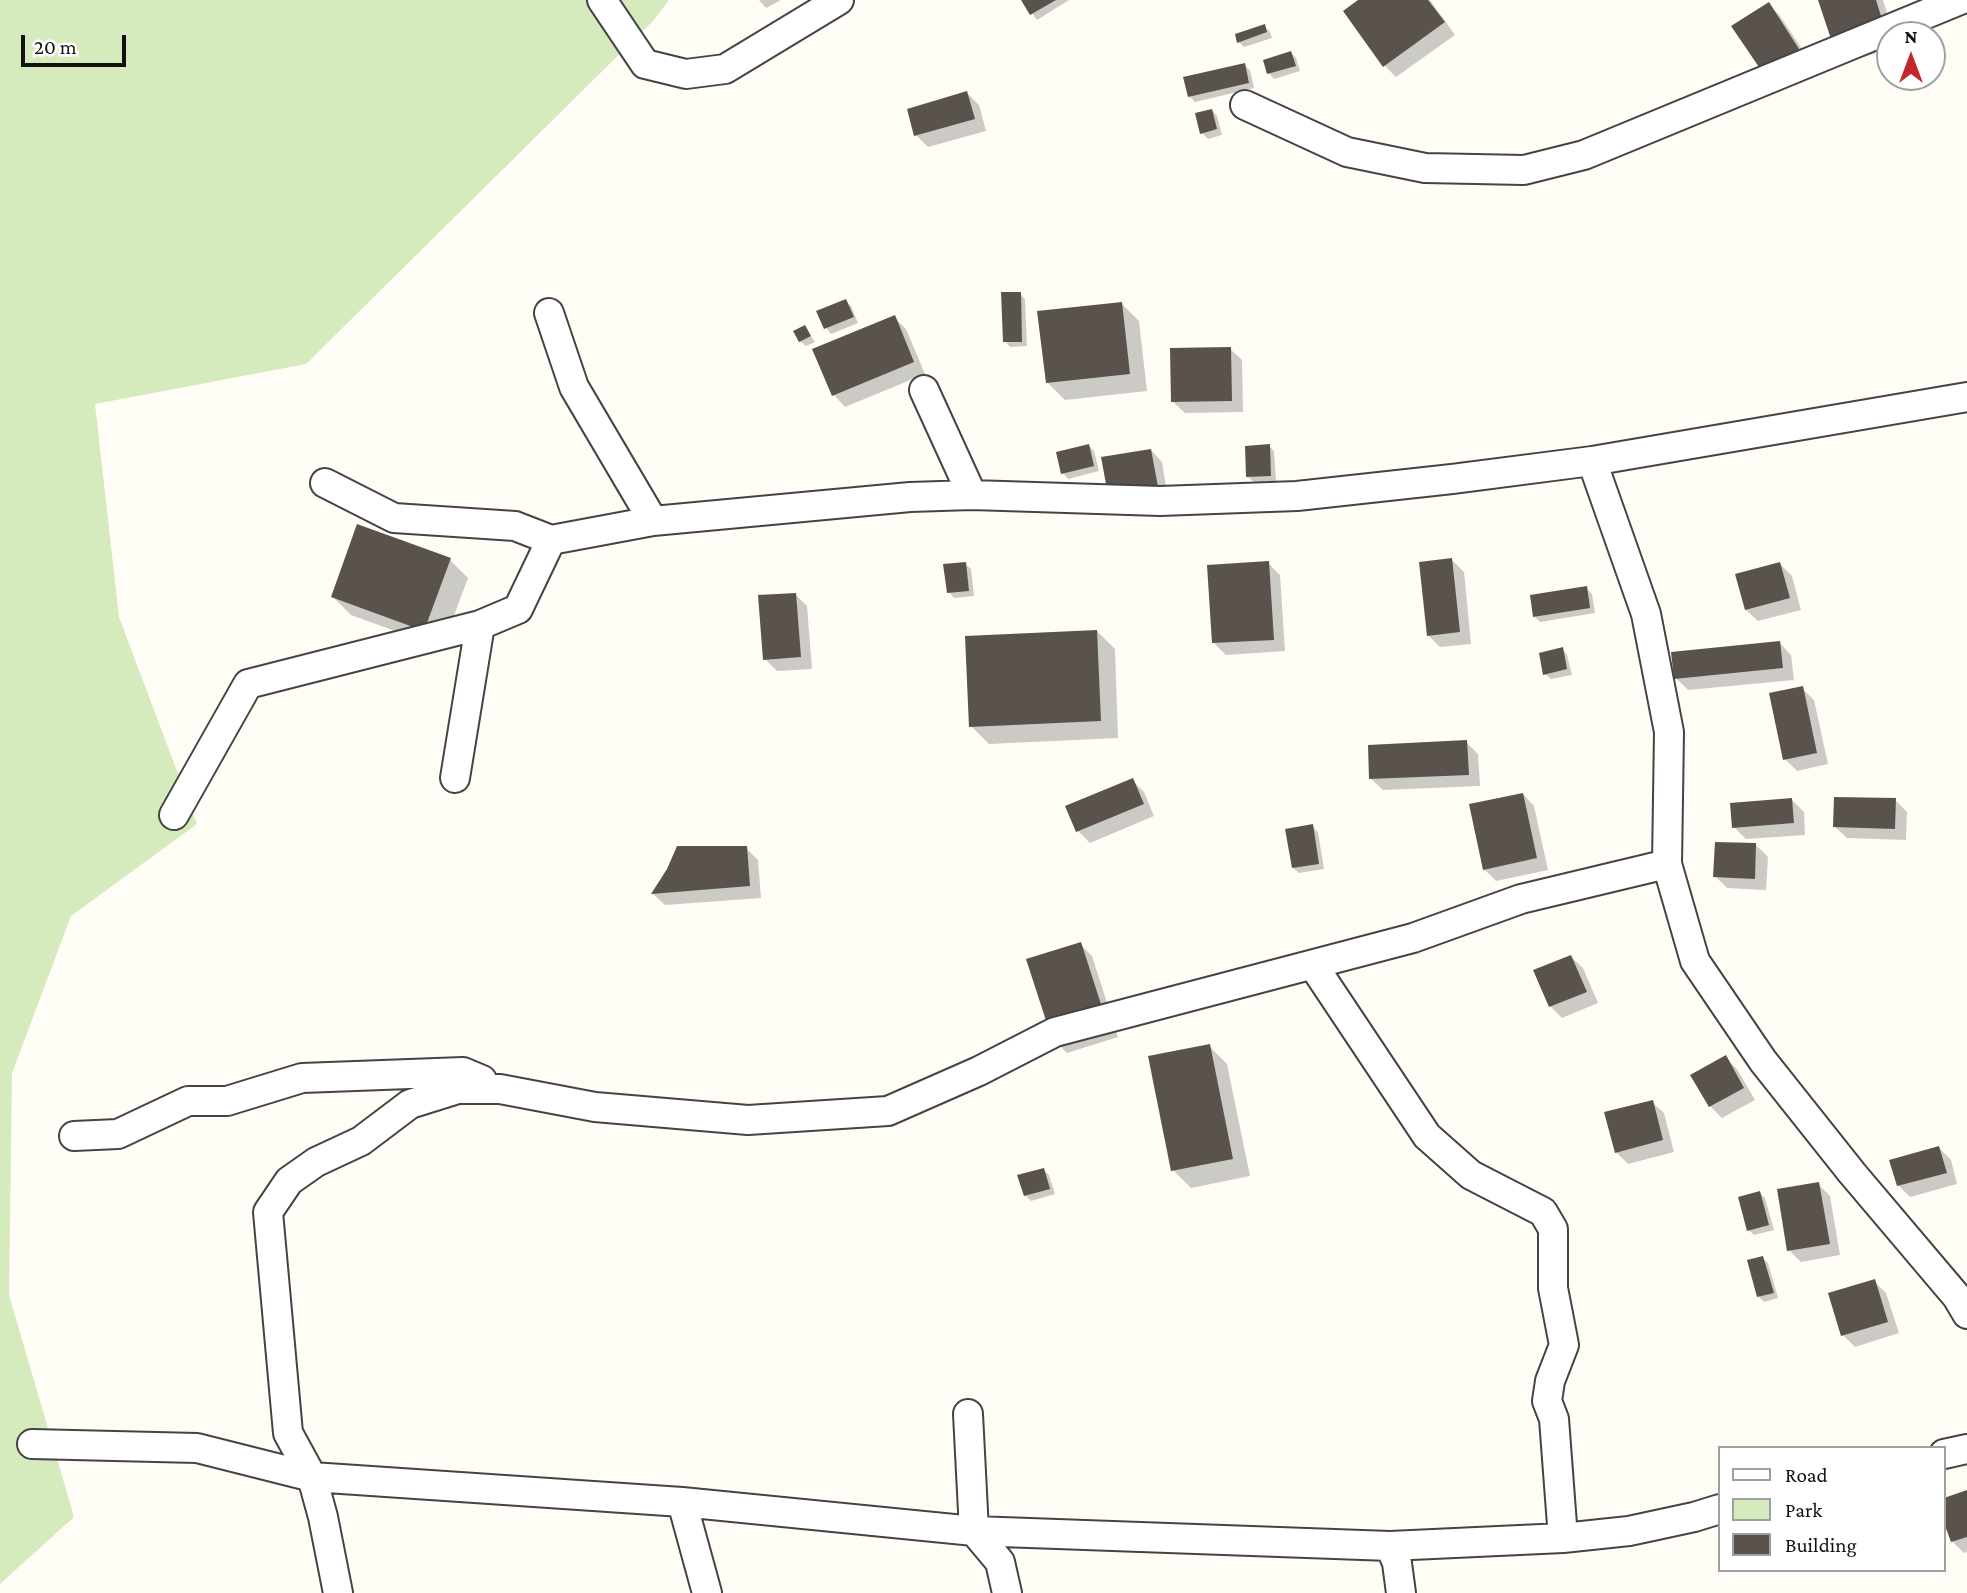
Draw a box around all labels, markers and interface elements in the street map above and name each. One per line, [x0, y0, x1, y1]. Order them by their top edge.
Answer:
scale bar [24, 21, 130, 65]
north arrow [1876, 21, 1946, 91]
text: N [1905, 26, 1917, 47]
text: 20 m [34, 35, 77, 59]
legend [1718, 1446, 1946, 1572]
text: Road [1785, 1463, 1828, 1487]
text: Park [1785, 1498, 1822, 1522]
text: Building [1785, 1533, 1857, 1557]

